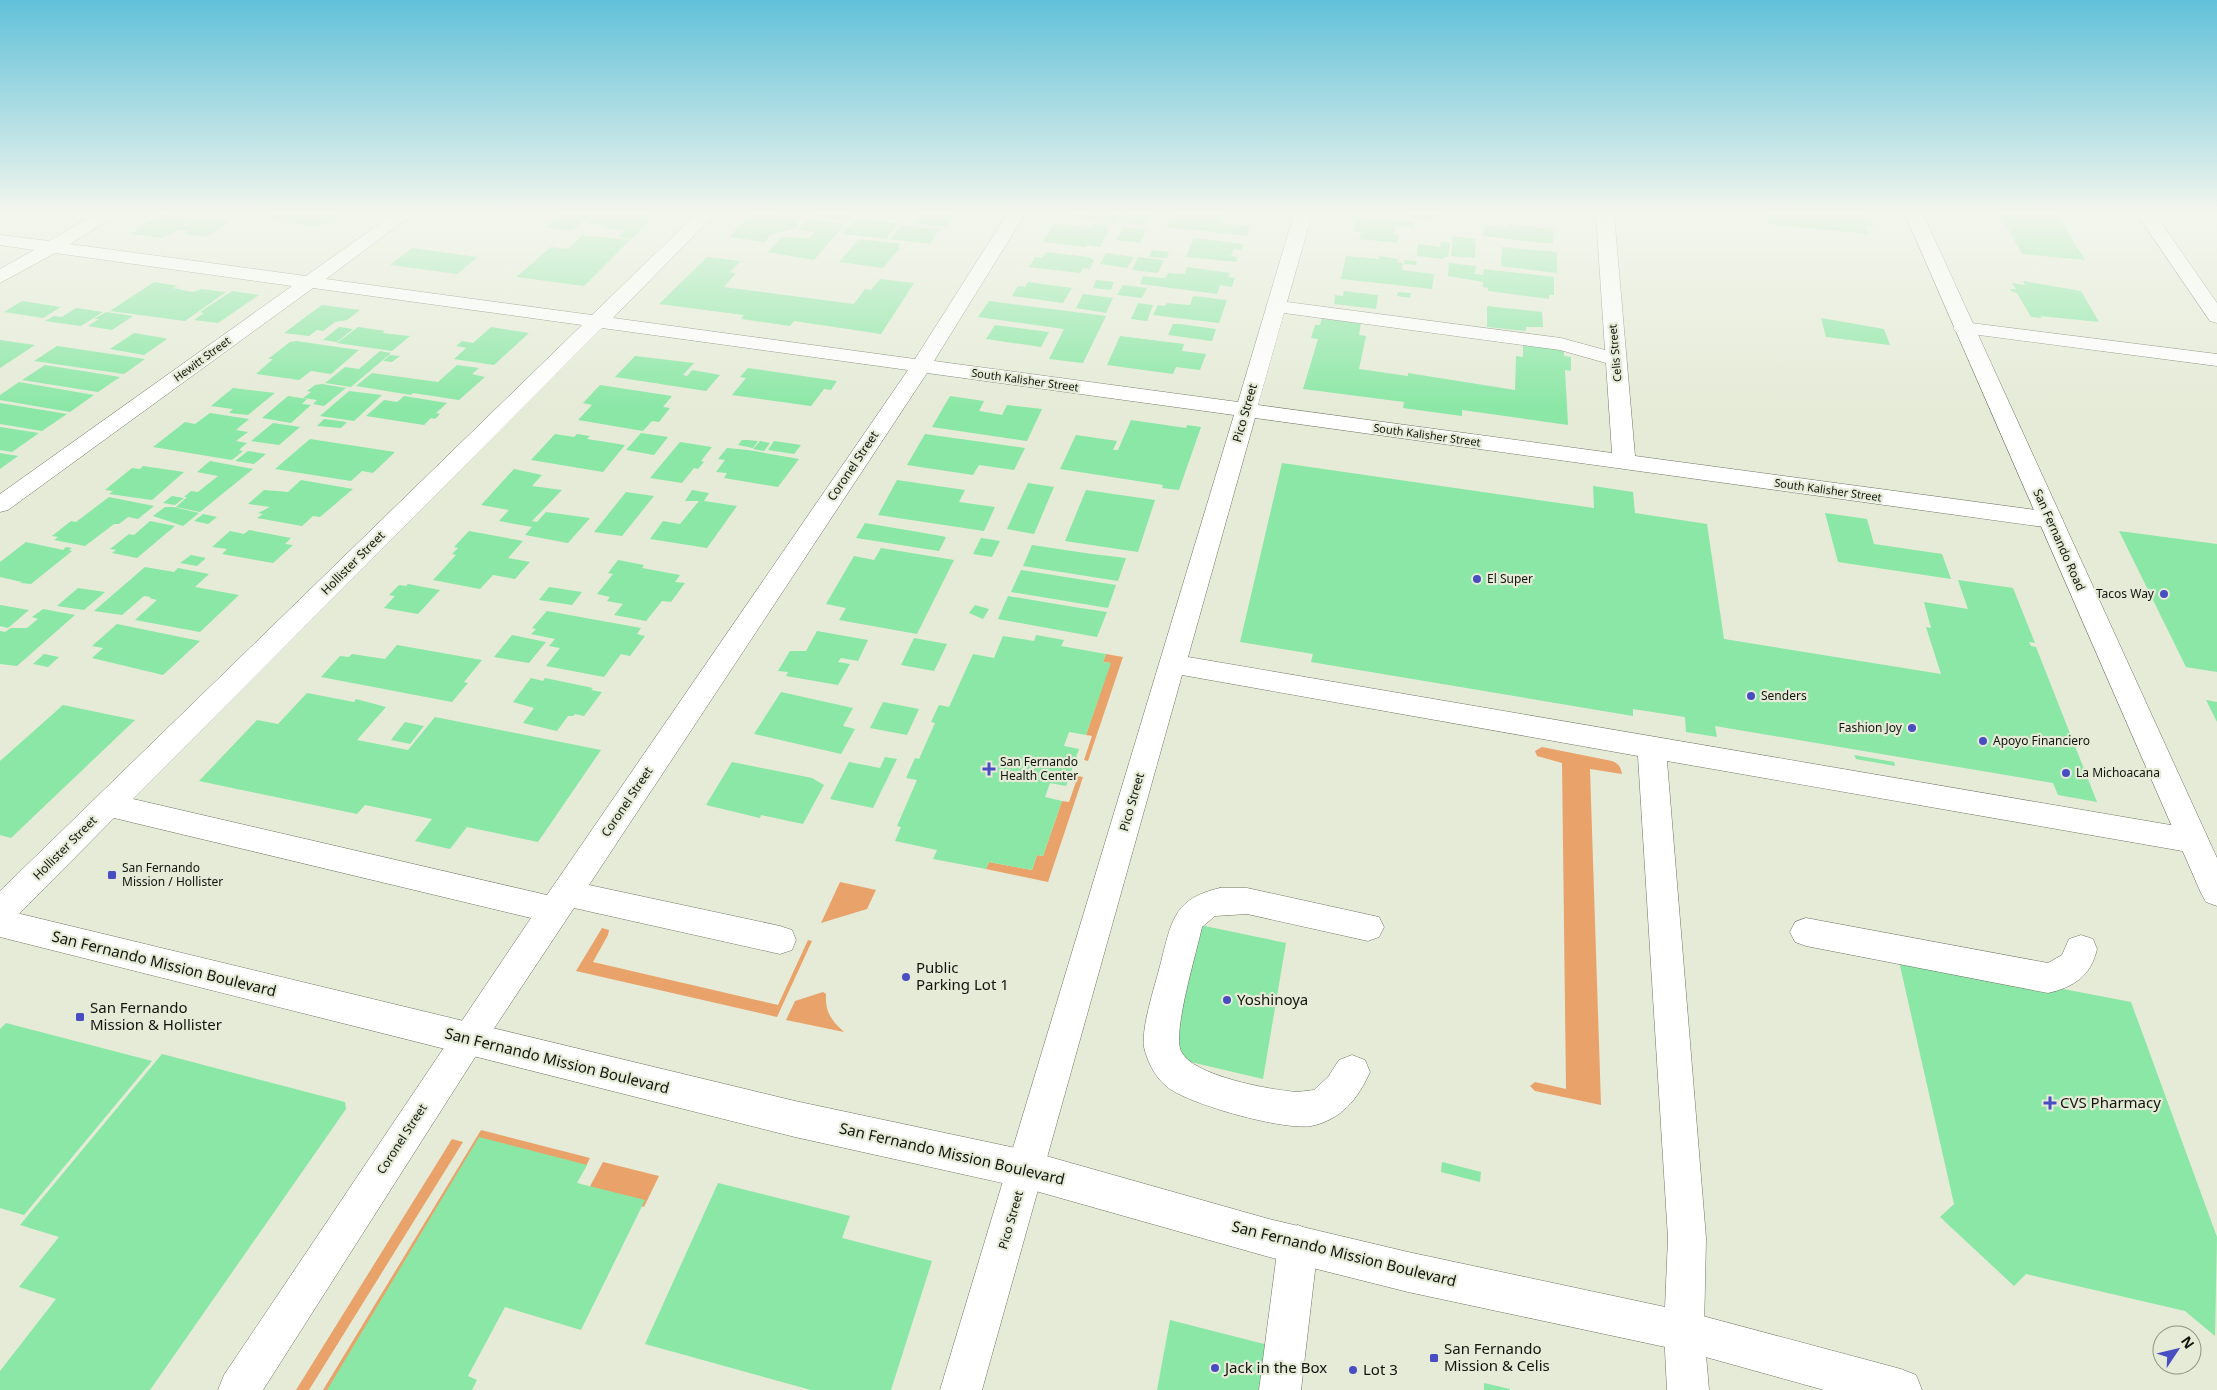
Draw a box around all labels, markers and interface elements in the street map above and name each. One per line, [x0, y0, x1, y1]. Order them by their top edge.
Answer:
street label: Celis Street [1605, 324, 1624, 382]
street label: Hewitt Street [170, 333, 233, 384]
street label: South Kalisher Street [970, 365, 1080, 394]
street label: Pico Street [1228, 381, 1261, 444]
street label: South Kalisher Street [1372, 420, 1482, 449]
street label: Coronel Street [823, 427, 883, 504]
street label: South Kalisher Street [1773, 475, 1883, 504]
street label: San Fernando Road [2029, 486, 2090, 593]
street label: Hollister Street [317, 527, 389, 598]
place label: El Super [1487, 570, 1533, 587]
marker: El Super [1471, 573, 1483, 585]
place label: Tacos Way [2096, 585, 2155, 602]
marker: Tacos Way [2158, 588, 2170, 600]
place label: Senders [1761, 687, 1807, 704]
marker: Senders [1745, 690, 1757, 702]
place label: Fashion Joy [1839, 719, 1903, 736]
marker: Fashion Joy [1906, 722, 1918, 734]
place label: Apoyo Financiero [1993, 732, 2090, 749]
marker: Apoyo Financiero [1977, 735, 1989, 747]
place label: San Fernando Health Center [1000, 753, 1078, 784]
marker: San Fernando Health Center [982, 762, 996, 776]
street label: Coronel Street [597, 763, 657, 840]
place label: La Michoacana [2076, 764, 2160, 781]
marker: La Michoacana [2060, 767, 2072, 779]
street label: Pico Street [1115, 770, 1148, 833]
street label: Hollister Street [29, 812, 101, 883]
place label: San Fernando Mission / Hollister [122, 859, 223, 890]
marker: San Fernando Mission / Hollister [106, 869, 118, 881]
street label: San Fernando Mission Boulevard [50, 925, 279, 1001]
place label: Public Parking Lot 1 [916, 957, 1009, 994]
marker: Public Parking Lot 1 [900, 971, 912, 983]
place label: Yoshinoya [1237, 989, 1308, 1009]
marker: Yoshinoya [1221, 994, 1233, 1006]
place label: San Fernando Mission & Hollister [90, 997, 222, 1034]
marker: San Fernando Mission & Hollister [74, 1011, 86, 1023]
street label: San Fernando Mission Boulevard [443, 1022, 672, 1098]
place label: CVS Pharmacy [2060, 1092, 2161, 1112]
marker: CVS Pharmacy [2044, 1097, 2056, 1109]
street label: Coronel Street [372, 1100, 431, 1177]
street label: San Fernando Mission Boulevard [838, 1117, 1067, 1189]
street label: Pico Street [994, 1188, 1027, 1251]
street label: San Fernando Mission Boulevard [1230, 1215, 1459, 1291]
north arrow [2152, 1325, 2202, 1375]
text: N [2177, 1332, 2199, 1352]
place label: San Fernando Mission & Celis [1444, 1338, 1550, 1375]
marker: San Fernando Mission & Celis [1428, 1352, 1440, 1364]
place label: Jack in the Box [1223, 1357, 1327, 1377]
place label: Lot 3 [1363, 1359, 1398, 1379]
marker: Jack in the Box [1209, 1362, 1221, 1374]
marker: Lot 3 [1347, 1364, 1359, 1376]

